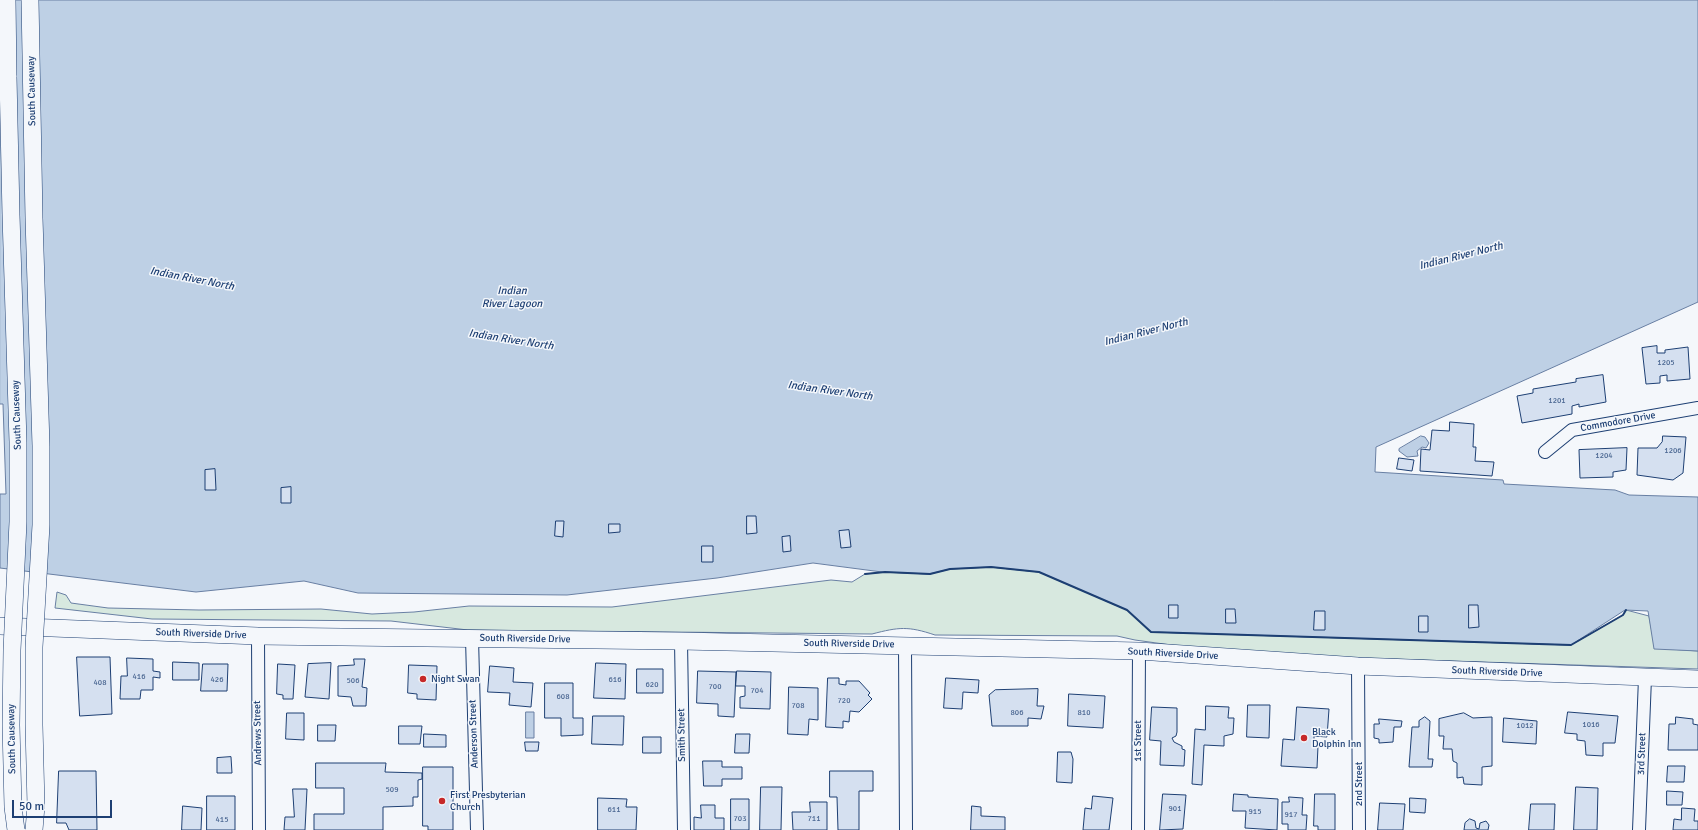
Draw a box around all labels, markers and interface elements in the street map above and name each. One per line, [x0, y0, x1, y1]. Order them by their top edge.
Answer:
street label: South Causeway [25, 56, 39, 126]
water label: Indian River North [1418, 239, 1504, 273]
water label: Indian River North [149, 264, 235, 294]
water label: Indian River Lagoon [482, 284, 542, 310]
water label: Indian River North [1103, 315, 1189, 349]
water label: Indian River North [468, 327, 554, 353]
house number: 1205 [1657, 358, 1675, 368]
water label: Indian River North [787, 379, 873, 403]
street label: South Causeway [10, 380, 24, 450]
house number: 1201 [1548, 396, 1566, 406]
street label: Commodore Drive [1580, 410, 1656, 434]
house number: 1206 [1664, 446, 1682, 456]
house number: 1204 [1595, 451, 1613, 461]
street label: South Riverside Drive [155, 626, 247, 642]
street label: South Riverside Drive [479, 632, 571, 646]
street label: South Riverside Drive [803, 637, 895, 651]
street label: South Riverside Drive [1127, 646, 1219, 662]
street label: South Riverside Drive [1451, 664, 1543, 680]
house number: 416 [133, 672, 145, 682]
place label: Night Swan [431, 673, 480, 685]
marker: Night Swan [418, 674, 428, 684]
house number: 426 [211, 675, 223, 685]
house number: 616 [609, 675, 621, 685]
house number: 506 [347, 676, 359, 686]
house number: 408 [94, 678, 106, 688]
house number: 620 [646, 680, 658, 690]
house number: 700 [709, 682, 721, 692]
house number: 704 [751, 686, 763, 696]
house number: 608 [557, 692, 569, 702]
house number: 720 [838, 696, 850, 706]
street label: Anderson Street [467, 699, 481, 769]
street label: Andrews Street [251, 700, 265, 766]
house number: 708 [792, 701, 804, 711]
street label: South Causeway [5, 704, 19, 774]
street label: Smith Street [676, 708, 688, 762]
house number: 806 [1011, 708, 1023, 718]
house number: 810 [1078, 708, 1090, 718]
street label: 1st Street [1132, 720, 1144, 762]
house number: 1016 [1582, 720, 1600, 730]
house number: 1012 [1516, 721, 1534, 731]
place label: Black Dolphin Inn [1312, 726, 1362, 750]
marker: Black Dolphin Inn [1299, 733, 1309, 743]
street label: 3rd Street [1635, 733, 1649, 775]
street label: 2nd Street [1353, 762, 1365, 806]
house number: 509 [386, 785, 398, 795]
place label: First Presbyterian Church [450, 789, 526, 812]
scale bar [14, 792, 114, 818]
marker: First Presbyterian Church [437, 796, 447, 806]
text: 50 m [19, 799, 44, 814]
house number: 901 [1169, 804, 1181, 814]
house number: 611 [608, 805, 620, 815]
house number: 915 [1249, 807, 1261, 817]
house number: 917 [1285, 810, 1297, 820]
house number: 703 [734, 814, 746, 824]
house number: 711 [808, 814, 820, 824]
house number: 415 [216, 815, 228, 825]

